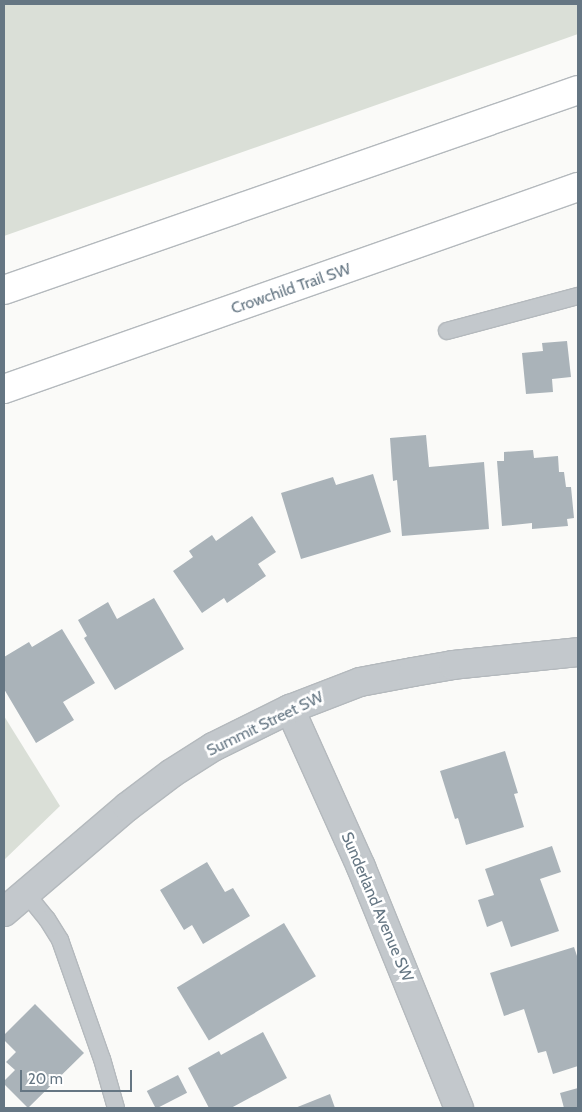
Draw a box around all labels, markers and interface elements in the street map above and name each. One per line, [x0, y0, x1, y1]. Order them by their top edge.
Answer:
street label: Crowchild Trail SW [229, 260, 353, 318]
street label: Summit Street SW [204, 687, 326, 761]
street label: Sunderland Avenue SW [337, 829, 417, 985]
scale bar [22, 1060, 135, 1092]
text: 20 m [28, 1070, 63, 1088]

